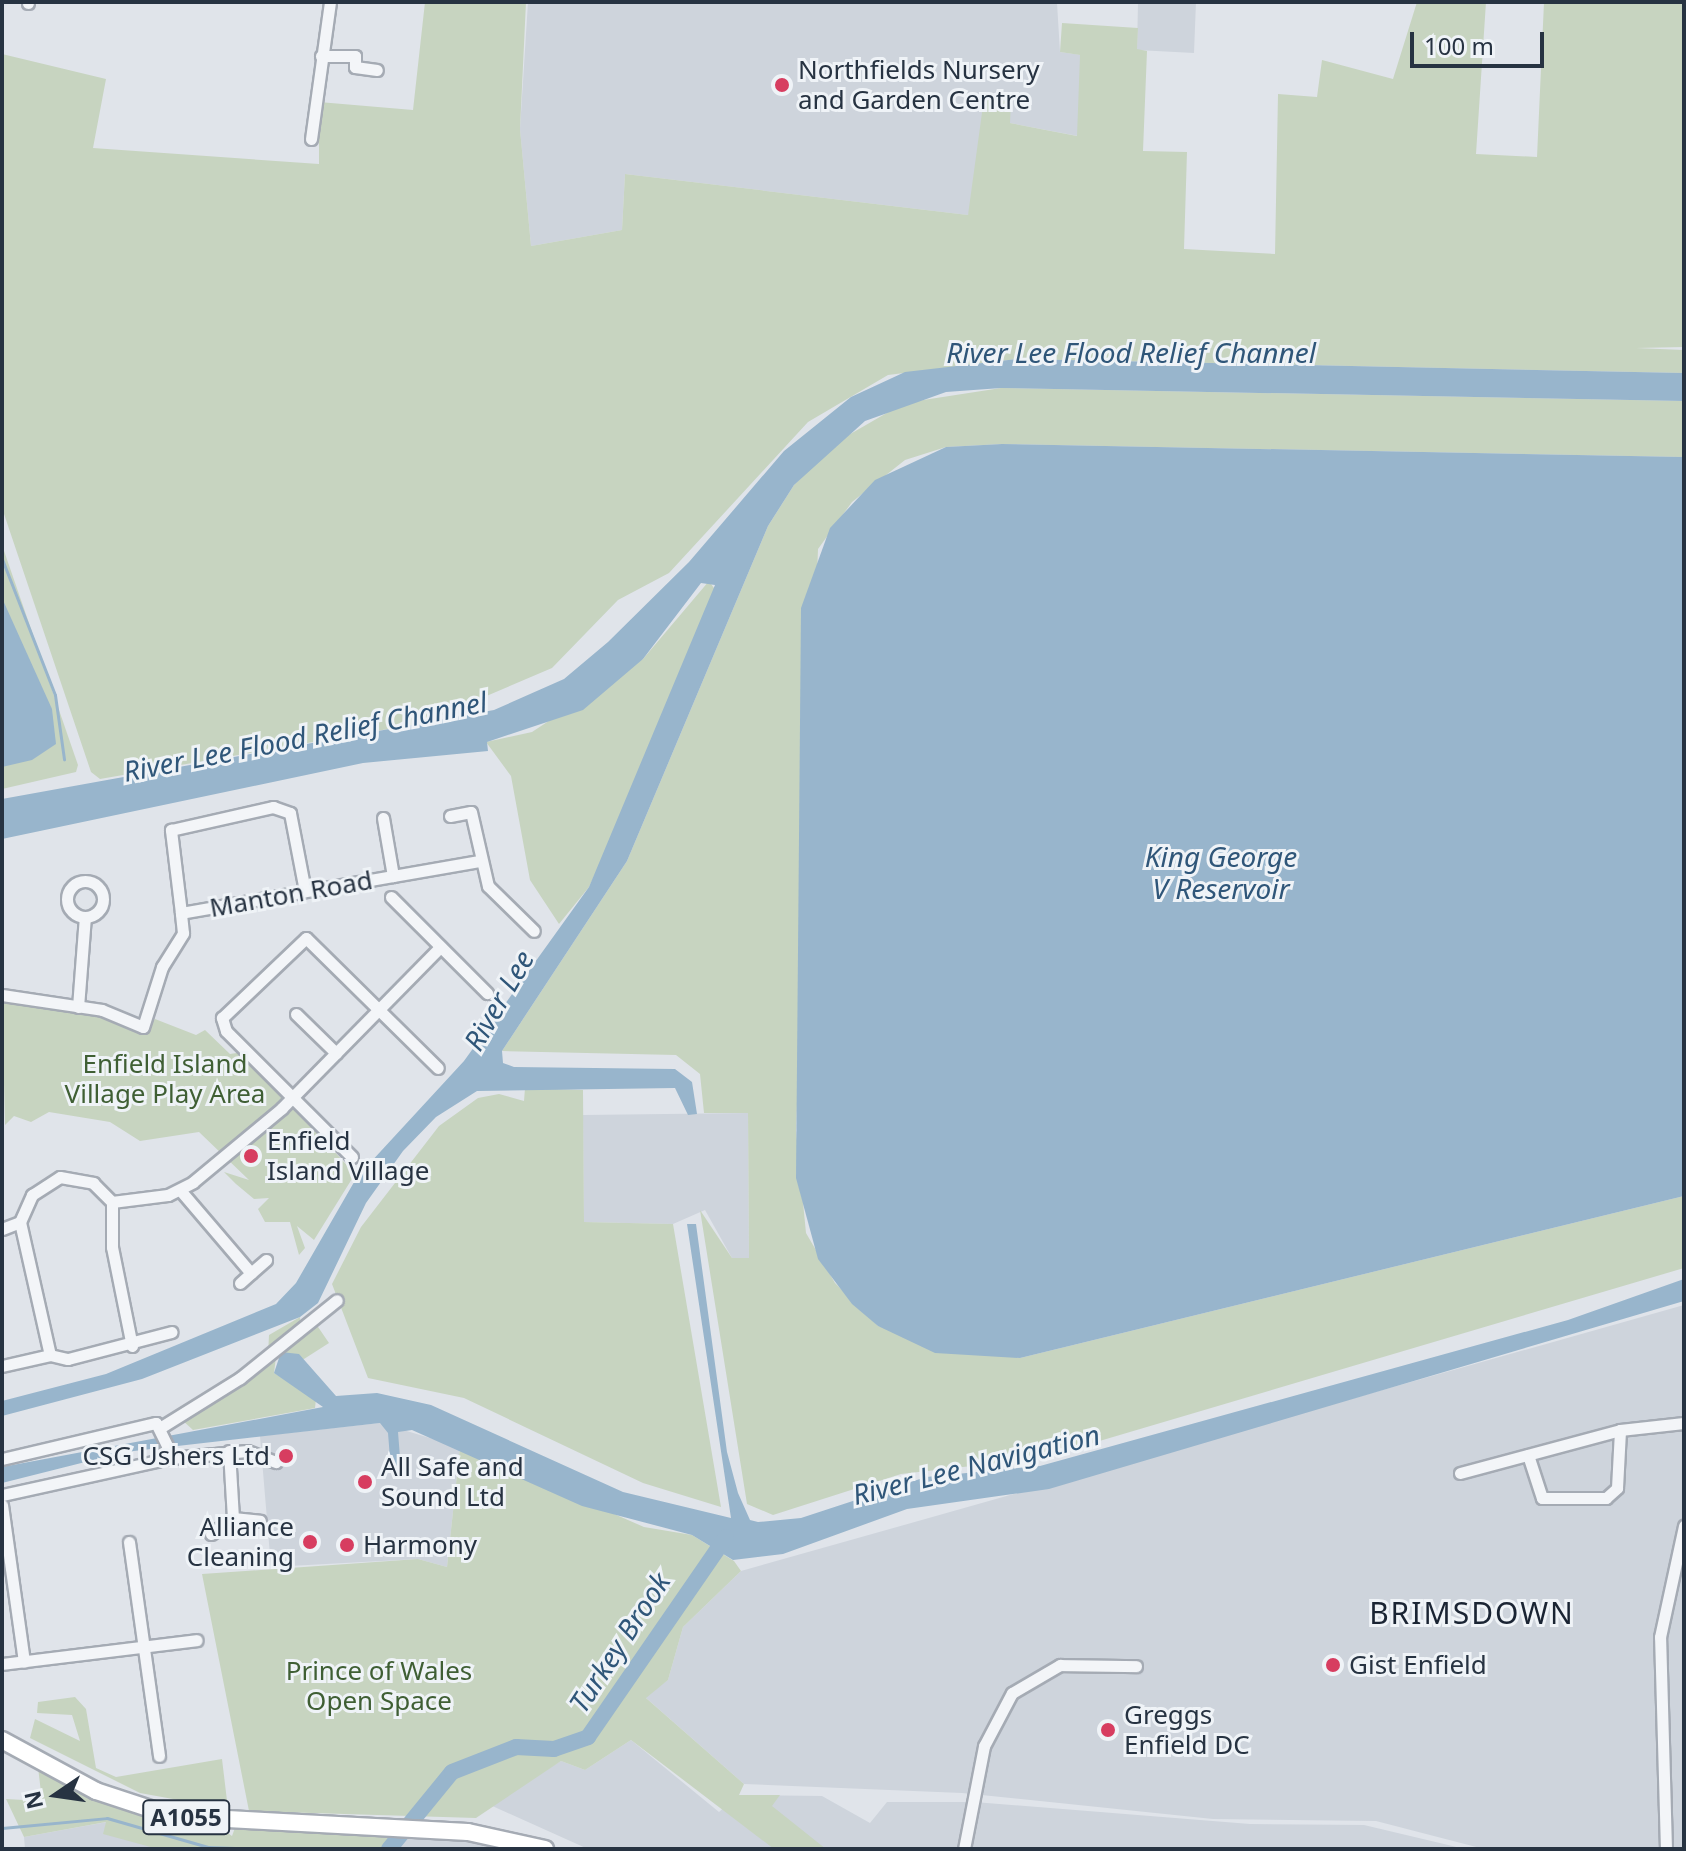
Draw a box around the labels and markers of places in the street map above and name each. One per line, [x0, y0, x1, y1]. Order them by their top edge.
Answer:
place label: Northfields Nursery and Garden Centre [798, 54, 1040, 116]
marker: Northfields Nursery and Garden Centre [773, 76, 791, 94]
place label: Enfield Island Village [267, 1125, 429, 1186]
marker: Enfield Island Village [242, 1147, 260, 1165]
place label: CSG Ushers Ltd [82, 1440, 270, 1472]
marker: CSG Ushers Ltd [277, 1447, 295, 1465]
place label: All Safe and Sound Ltd [381, 1451, 524, 1512]
marker: All Safe and Sound Ltd [356, 1473, 374, 1491]
place label: Alliance Cleaning [187, 1511, 294, 1572]
place label: Harmony [363, 1529, 477, 1561]
marker: Alliance Cleaning [301, 1533, 319, 1551]
marker: Harmony [338, 1536, 356, 1554]
place label: Gist Enfield [1349, 1649, 1487, 1681]
marker: Gist Enfield [1324, 1656, 1342, 1674]
place label: Greggs Enfield DC [1124, 1699, 1250, 1760]
marker: Greggs Enfield DC [1099, 1721, 1117, 1739]

